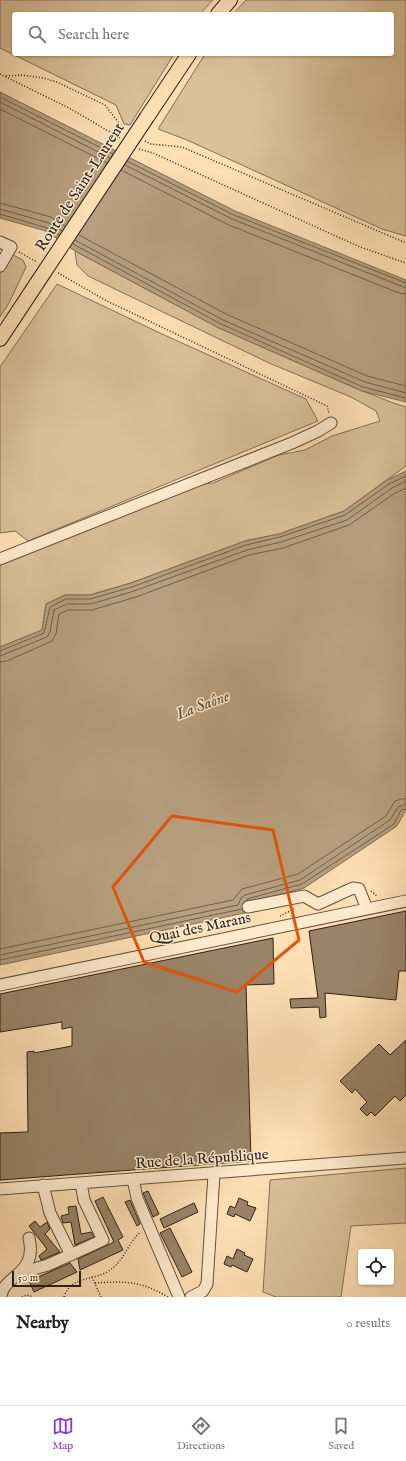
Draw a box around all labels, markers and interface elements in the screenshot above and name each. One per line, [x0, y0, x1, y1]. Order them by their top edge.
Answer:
search box [12, 12, 394, 56]
icon: search [26, 23, 48, 45]
text: Search here [58, 25, 129, 44]
street label: Route de Saint-Laurent [31, 119, 129, 255]
water label: La Saône [173, 687, 233, 726]
street label: Quai des Marans [148, 908, 252, 948]
street label: Rue de la République [135, 1145, 269, 1173]
map controls [358, 1249, 394, 1285]
button: locate [358, 1249, 394, 1285]
scale bar [12, 1269, 81, 1288]
text: 50 m [18, 1271, 38, 1285]
text: Nearby [16, 1313, 69, 1334]
text: 0 results [346, 1315, 390, 1332]
tab: Map [52, 1415, 74, 1453]
tab: Directions [177, 1415, 225, 1453]
tab: Saved [328, 1415, 354, 1453]

